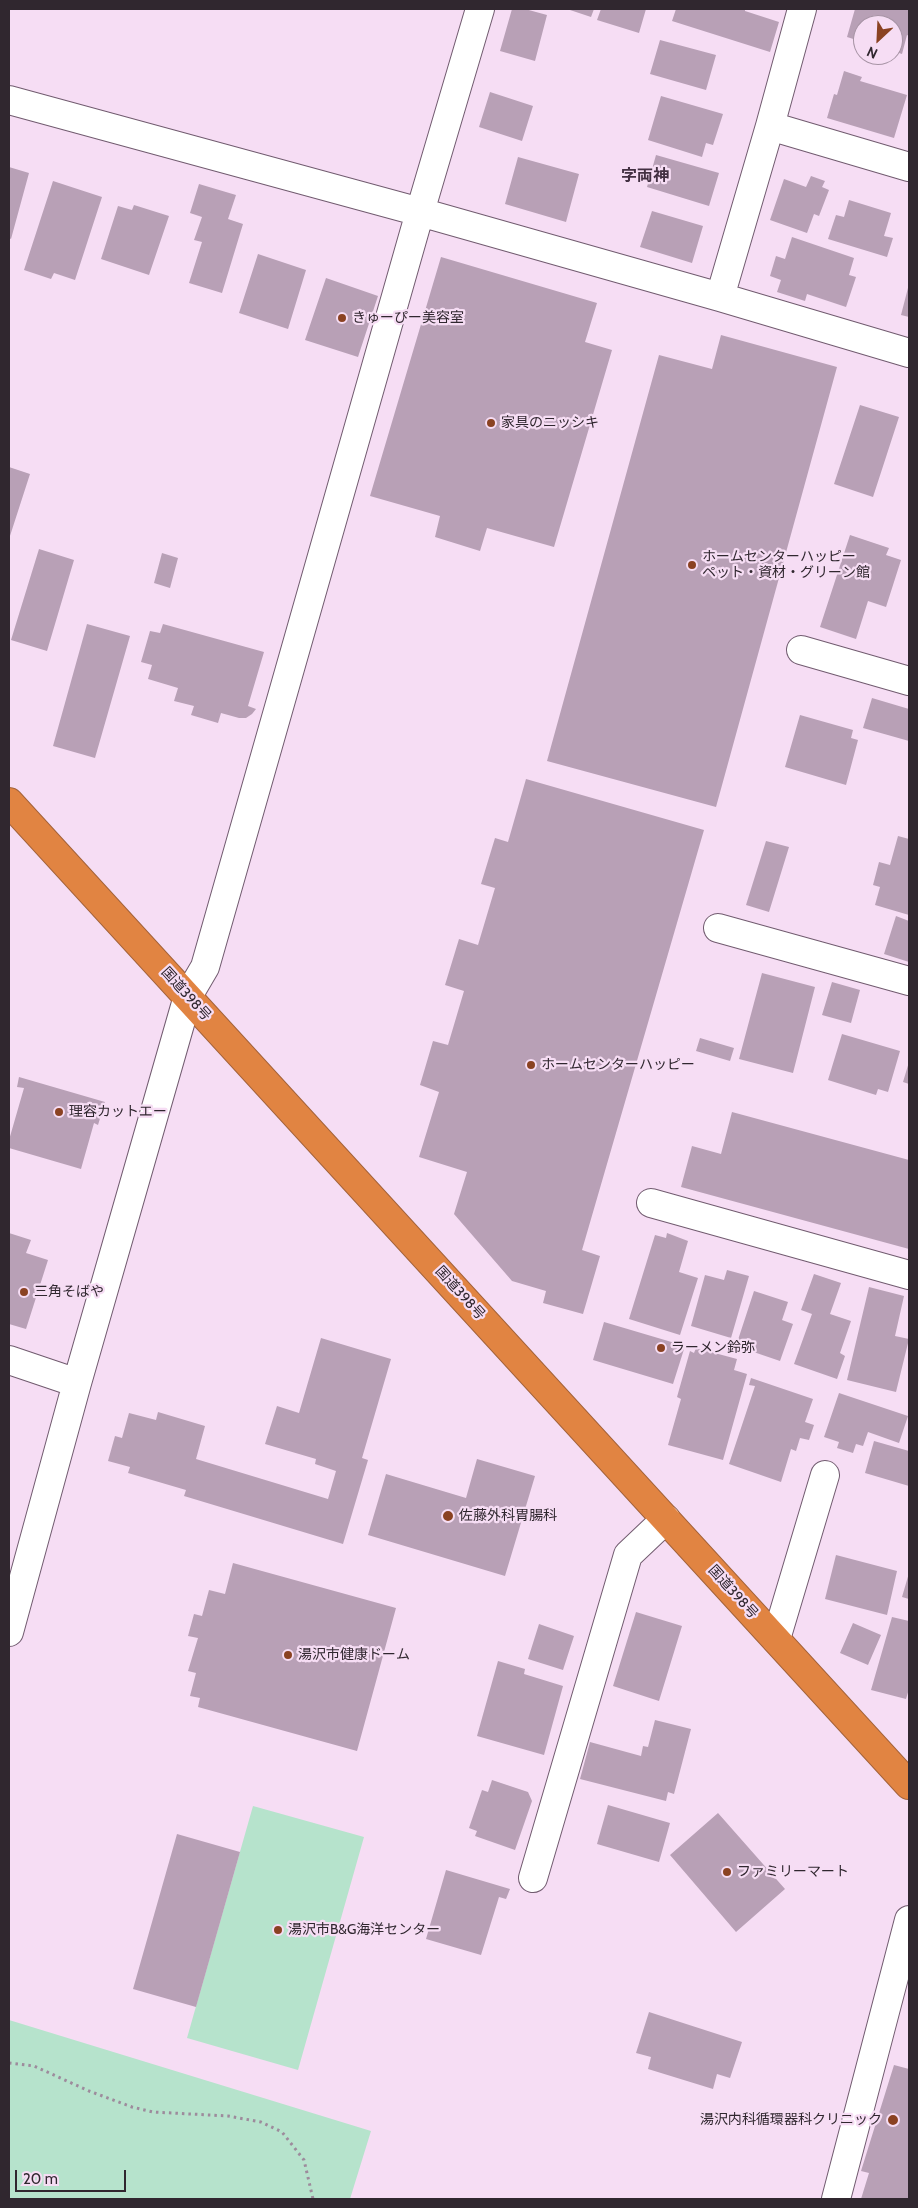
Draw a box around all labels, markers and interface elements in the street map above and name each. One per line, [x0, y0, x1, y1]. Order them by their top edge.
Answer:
north arrow [853, 15, 903, 65]
text: N [864, 42, 880, 63]
district label: 字両神 [621, 166, 669, 186]
place label: きゅーぴー美容室 [352, 310, 464, 326]
marker: きゅーぴー美容室 [336, 312, 348, 324]
place label: 家具のニッシキ [501, 415, 599, 431]
marker: 家具のニッシキ [485, 417, 497, 429]
place label: ホームセンターハッピー ペット・資材・グリーン館 [702, 549, 870, 582]
marker: ホームセンターハッピー ペット・資材・グリーン館 [686, 559, 698, 571]
street label: 国道398号 [158, 964, 214, 1024]
place label: ホームセンターハッピー [541, 1057, 695, 1073]
marker: ホームセンターハッピー [525, 1059, 537, 1071]
place label: 理容カットエー [69, 1104, 167, 1120]
marker: 理容カットエー [53, 1106, 65, 1118]
street label: 国道398号 [432, 1263, 488, 1323]
place label: 三角そばや [34, 1284, 104, 1300]
marker: 三角そばや [18, 1286, 30, 1298]
place label: ラーメン鈴弥 [671, 1340, 755, 1356]
marker: ラーメン鈴弥 [655, 1342, 667, 1354]
place label: 佐藤外科胃腸科 [459, 1508, 557, 1524]
marker: 佐藤外科胃腸科 [441, 1509, 455, 1523]
street label: 国道398号 [705, 1562, 761, 1622]
place label: 湯沢市健康ドーム [298, 1647, 410, 1663]
marker: 湯沢市健康ドーム [282, 1649, 294, 1661]
place label: ファミリーマート [737, 1864, 849, 1880]
marker: ファミリーマート [721, 1866, 733, 1878]
place label: 湯沢市B&G海洋センター [288, 1922, 440, 1938]
marker: 湯沢市B&G海洋センター [272, 1924, 284, 1936]
place label: 湯沢内科循環器科クリニック [700, 2112, 882, 2128]
marker: 湯沢内科循環器科クリニック [886, 2113, 900, 2127]
scale bar [18, 2160, 129, 2192]
text: 20 m [23, 2170, 58, 2188]

